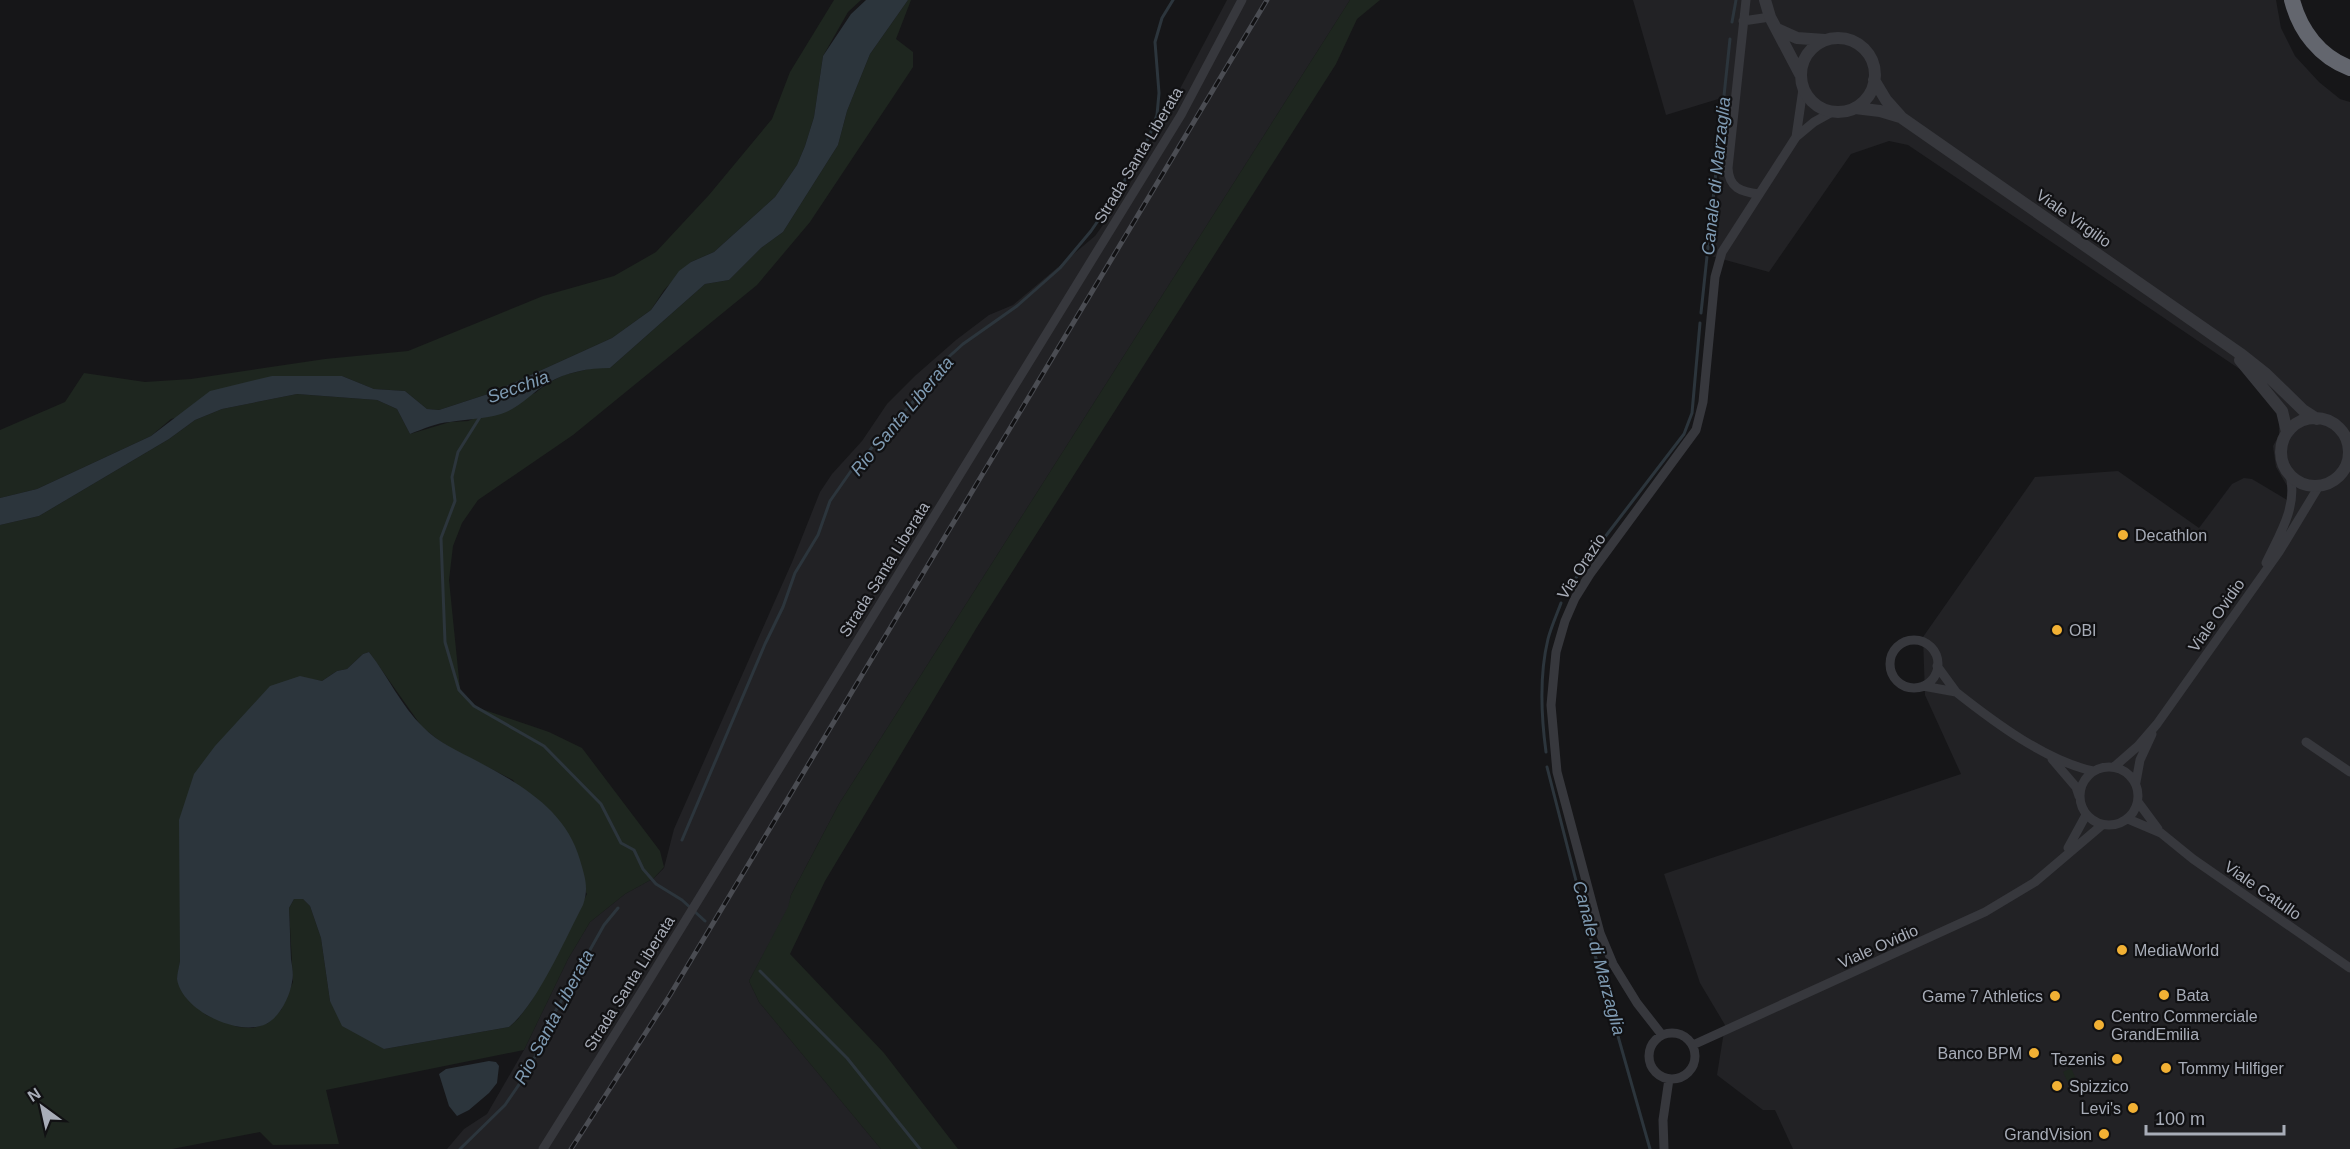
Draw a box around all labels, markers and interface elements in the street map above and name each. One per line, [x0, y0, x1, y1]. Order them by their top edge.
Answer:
street label: Strada Santa Liberata [1091, 84, 1186, 226]
water label: Canale di Marzaglia [1698, 96, 1734, 256]
street label: Viale Virgilio [2033, 186, 2114, 251]
water label: Rio Santa Liberata [846, 352, 958, 480]
water label: Secchia [484, 367, 552, 407]
street label: Strada Santa Liberata [836, 499, 933, 640]
place label: Decathlon [2135, 527, 2207, 544]
marker: Decathlon [2116, 528, 2130, 542]
street label: Via Orazio [1554, 530, 1609, 602]
street label: Viale Ovidio [2185, 575, 2248, 655]
place label: OBI [2069, 622, 2097, 639]
marker: OBI [2050, 623, 2064, 637]
street label: Viale Catullo [2221, 858, 2304, 923]
water label: Canale di Marzaglia [1569, 879, 1629, 1037]
street label: Strada Santa Liberata [581, 913, 678, 1054]
street label: Viale Ovidio [1836, 921, 1921, 972]
place label: MediaWorld [2134, 942, 2219, 959]
marker: MediaWorld [2115, 943, 2129, 957]
water label: Rio Santa Liberata [510, 946, 598, 1088]
place label: Bata [2176, 987, 2209, 1004]
place label: Game 7 Athletics [1922, 988, 2043, 1005]
marker: Bata [2157, 988, 2171, 1002]
marker: Game 7 Athletics [2048, 989, 2062, 1003]
place label: Centro Commerciale GrandEmilia [2111, 1008, 2258, 1043]
marker: Centro Commerciale GrandEmilia [2092, 1018, 2106, 1032]
place label: Banco BPM [1938, 1045, 2022, 1062]
marker: Banco BPM [2027, 1046, 2041, 1060]
place label: Tezenis [2051, 1051, 2105, 1068]
marker: Tezenis [2110, 1052, 2124, 1066]
place label: Tommy Hilfiger [2178, 1060, 2284, 1077]
marker: Tommy Hilfiger [2159, 1061, 2173, 1075]
north arrow [12, 1077, 72, 1137]
place label: Spizzico [2069, 1078, 2129, 1095]
marker: Spizzico [2050, 1079, 2064, 1093]
text: N [25, 1085, 44, 1105]
scale bar [2146, 1098, 2284, 1136]
place label: Levi's [2081, 1100, 2121, 1117]
marker: Levi's [2126, 1101, 2140, 1115]
text: 100 m [2155, 1109, 2205, 1129]
place label: GrandVision [2004, 1126, 2092, 1143]
marker: GrandVision [2097, 1127, 2111, 1141]

